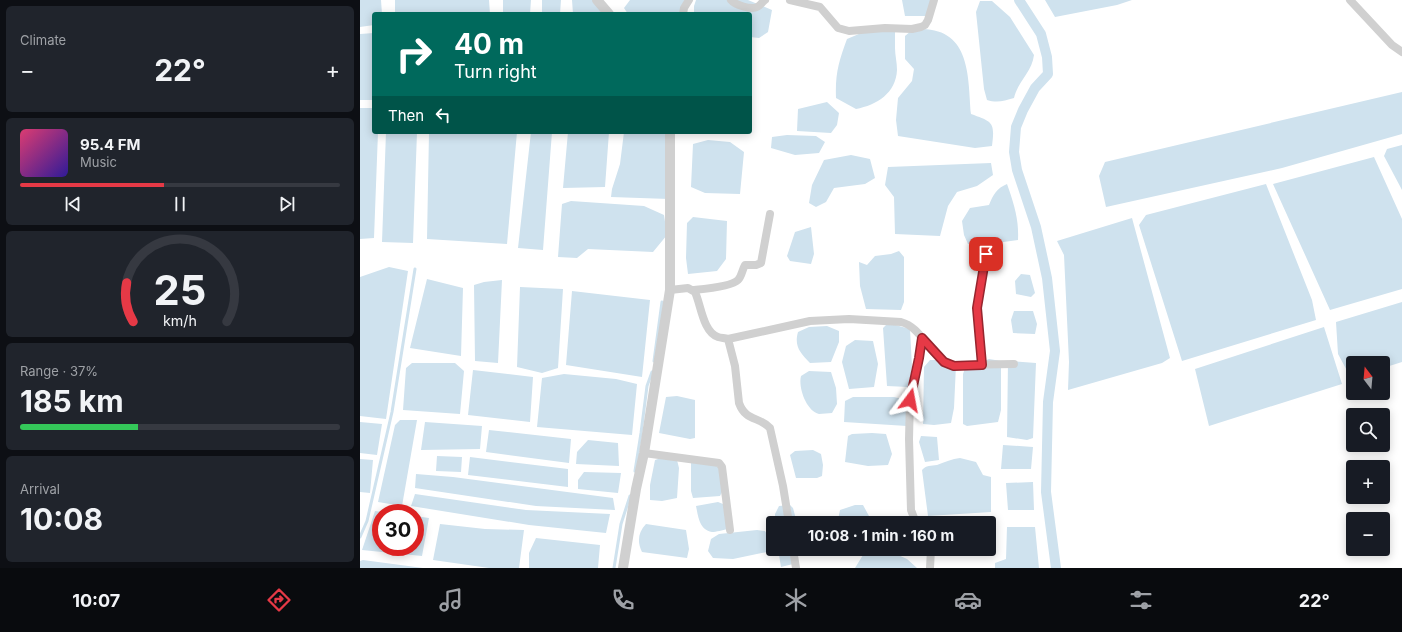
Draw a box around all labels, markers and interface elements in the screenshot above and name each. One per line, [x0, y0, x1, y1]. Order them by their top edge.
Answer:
text: 40 m [454, 27, 524, 61]
icon: right [388, 28, 440, 80]
text: Climate [20, 32, 66, 48]
text: 22° [154, 52, 206, 88]
text: − [20, 57, 35, 83]
text: + [325, 57, 340, 83]
text: Turn right [454, 61, 537, 82]
icon: left [432, 104, 454, 126]
text: Then [388, 106, 424, 125]
text: 95.4 FM [80, 135, 140, 154]
text: Music [80, 154, 117, 170]
icon: previous [62, 193, 84, 215]
icon: pause [169, 193, 191, 215]
icon: next [276, 193, 298, 215]
pin [969, 237, 1003, 271]
icon: arrive [975, 243, 997, 265]
text: 25 [154, 265, 206, 315]
text: km/h [163, 312, 197, 329]
north arrow [1346, 356, 1390, 400]
map controls [1346, 356, 1390, 556]
text: Range · 37% [20, 363, 98, 379]
position arrow [889, 379, 931, 421]
text: 185 km [20, 383, 124, 419]
button: search [1346, 408, 1390, 452]
button: + [1346, 460, 1390, 504]
text: Arrival [20, 481, 60, 497]
text: 10:08 [20, 501, 103, 537]
speed limit sign: 30 [372, 504, 424, 556]
button: − [1346, 512, 1390, 556]
text: 10:08 · 1 min · 160 m [808, 526, 954, 545]
icon: directions [265, 586, 293, 614]
icon: music [437, 586, 465, 614]
icon: phone [609, 586, 637, 614]
icon: climate [782, 586, 810, 614]
icon: car [954, 586, 982, 614]
icon: filters [1127, 586, 1155, 614]
text: 10:07 [72, 590, 120, 611]
text: 22° [1299, 590, 1330, 611]

